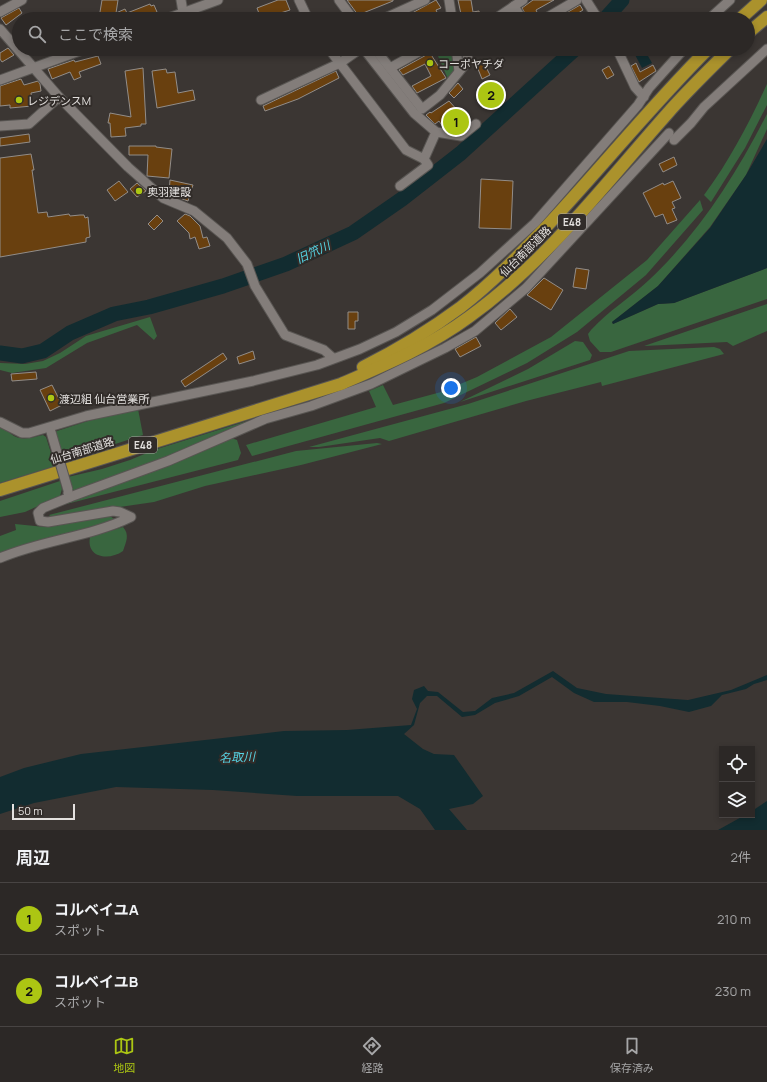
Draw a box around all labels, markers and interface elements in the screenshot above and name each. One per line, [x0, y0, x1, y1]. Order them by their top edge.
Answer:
search box [12, 12, 755, 56]
icon: search [26, 23, 48, 45]
text: ここで検索 [58, 24, 133, 45]
place label: コーポヤチダ [438, 56, 504, 71]
marker: コーポヤチダ [425, 58, 435, 68]
pin: 2 [478, 80, 504, 110]
place label: レジデンスM [27, 93, 91, 108]
marker: レジデンスM [14, 95, 24, 105]
pin: 1 [443, 107, 469, 137]
place label: 奥羽建設 [147, 184, 191, 199]
marker: 奥羽建設 [134, 186, 144, 196]
road number: E48 [558, 214, 586, 230]
street label: 仙台南部道路 [496, 222, 554, 280]
water label: 旧笊川 [293, 236, 335, 267]
your location [441, 378, 461, 398]
place label: 渡辺組 仙台営業所 [59, 391, 150, 406]
marker: 渡辺組 仙台営業所 [46, 393, 56, 403]
street label: 仙台南部道路 [48, 433, 116, 467]
road number: E48 [129, 437, 157, 453]
map controls [719, 746, 755, 818]
button: locate [719, 746, 755, 782]
water label: 名取川 [219, 748, 257, 766]
button: layers [719, 782, 755, 818]
scale bar [12, 802, 75, 821]
text: 50 m [18, 803, 43, 818]
text: 周辺 [16, 846, 50, 869]
text: 2件 [731, 848, 751, 866]
text: コルベイユA [54, 899, 139, 920]
text: 1 [26, 910, 32, 928]
text: 210 m [717, 910, 751, 928]
text: スポット [54, 921, 106, 939]
text: コルベイユB [54, 971, 138, 992]
text: 2 [25, 982, 33, 1000]
text: 230 m [715, 982, 751, 1000]
text: スポット [54, 993, 106, 1011]
tab: 地図 [113, 1035, 135, 1075]
tab: 経路 [361, 1035, 383, 1075]
tab: 保存済み [610, 1035, 654, 1075]

